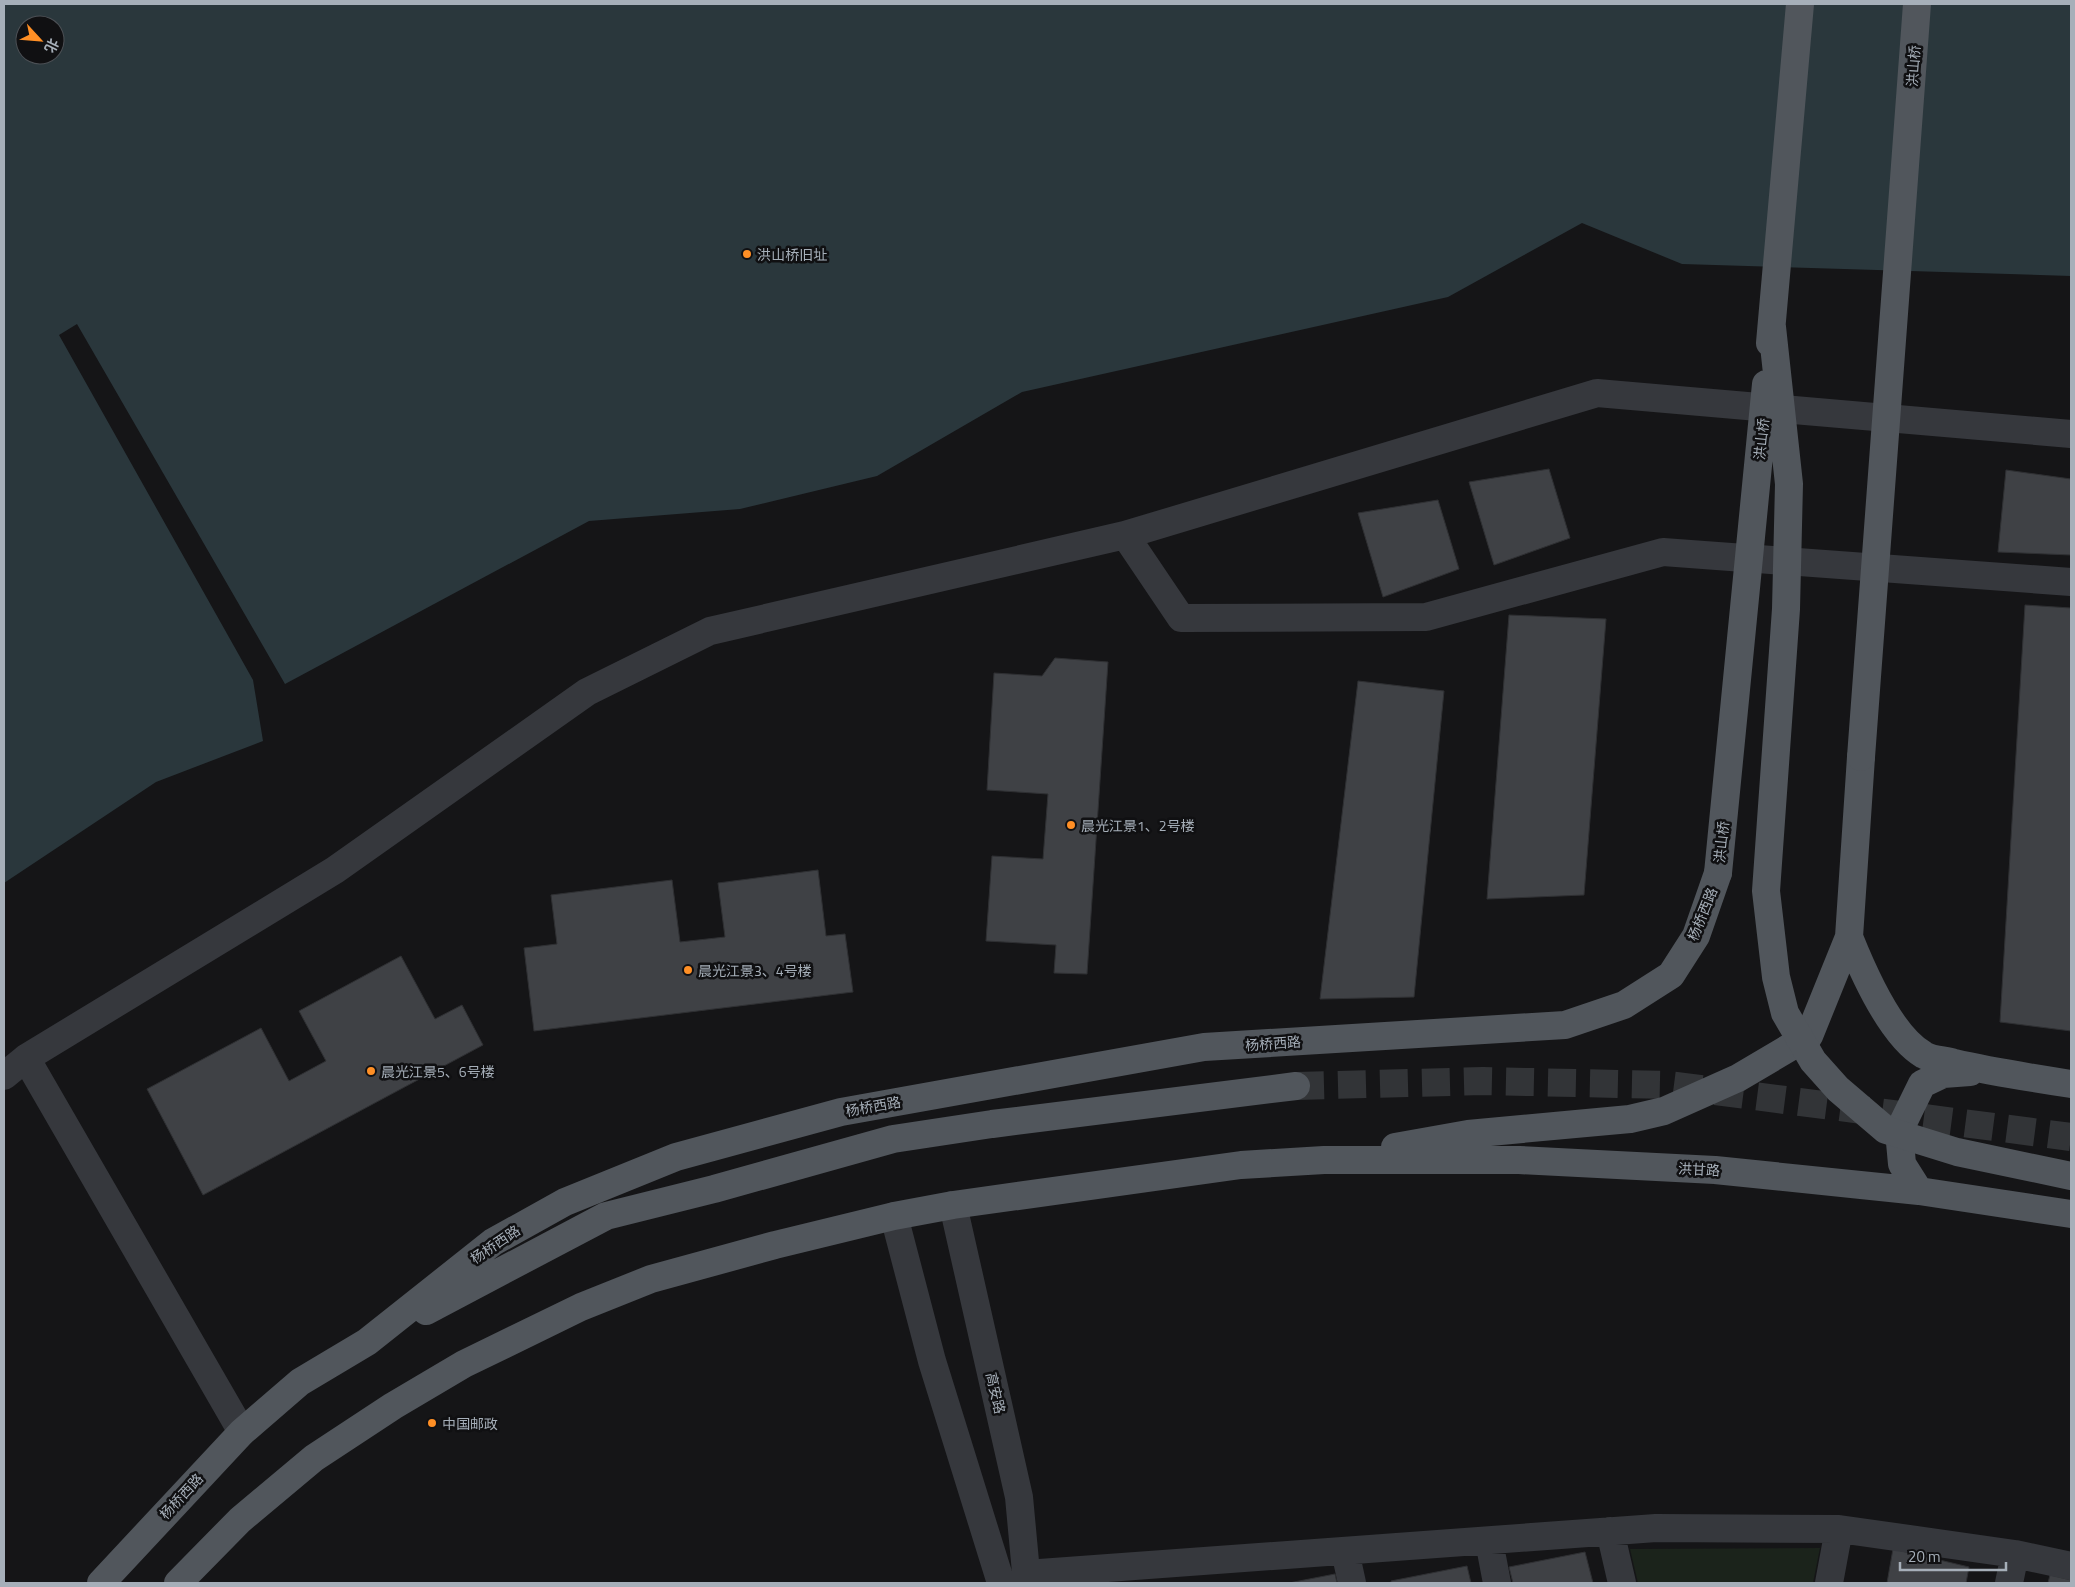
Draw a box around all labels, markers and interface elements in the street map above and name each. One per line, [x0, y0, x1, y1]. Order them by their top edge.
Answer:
north arrow [15, 15, 65, 65]
text: 北 [40, 35, 65, 57]
street label: 洪山桥 [1901, 44, 1925, 88]
place label: 洪山桥旧址 [757, 244, 827, 265]
marker: 洪山桥旧址 [741, 248, 753, 260]
street label: 洪山桥 [1748, 417, 1774, 461]
place label: 晨光江景1、2号楼 [1081, 815, 1195, 836]
marker: 晨光江景1、2号楼 [1065, 819, 1077, 831]
street label: 洪山桥 [1708, 820, 1734, 864]
street label: 杨桥西路 [1682, 884, 1722, 944]
place label: 晨光江景3、4号楼 [698, 960, 812, 981]
marker: 晨光江景3、4号楼 [682, 964, 694, 976]
street label: 杨桥西路 [1244, 1031, 1302, 1055]
place label: 晨光江景5、6号楼 [381, 1061, 495, 1082]
marker: 晨光江景5、6号楼 [365, 1065, 377, 1077]
street label: 杨桥西路 [844, 1091, 902, 1121]
street label: 洪甘路 [1677, 1157, 1721, 1181]
street label: 杨桥西路 [466, 1220, 524, 1268]
street label: 高安路 [981, 1370, 1011, 1416]
place label: 中国邮政 [442, 1413, 498, 1434]
marker: 中国邮政 [426, 1417, 438, 1429]
street label: 杨桥西路 [154, 1468, 208, 1524]
scale bar [1900, 1540, 2006, 1572]
text: 20 m [1908, 1545, 1941, 1568]

